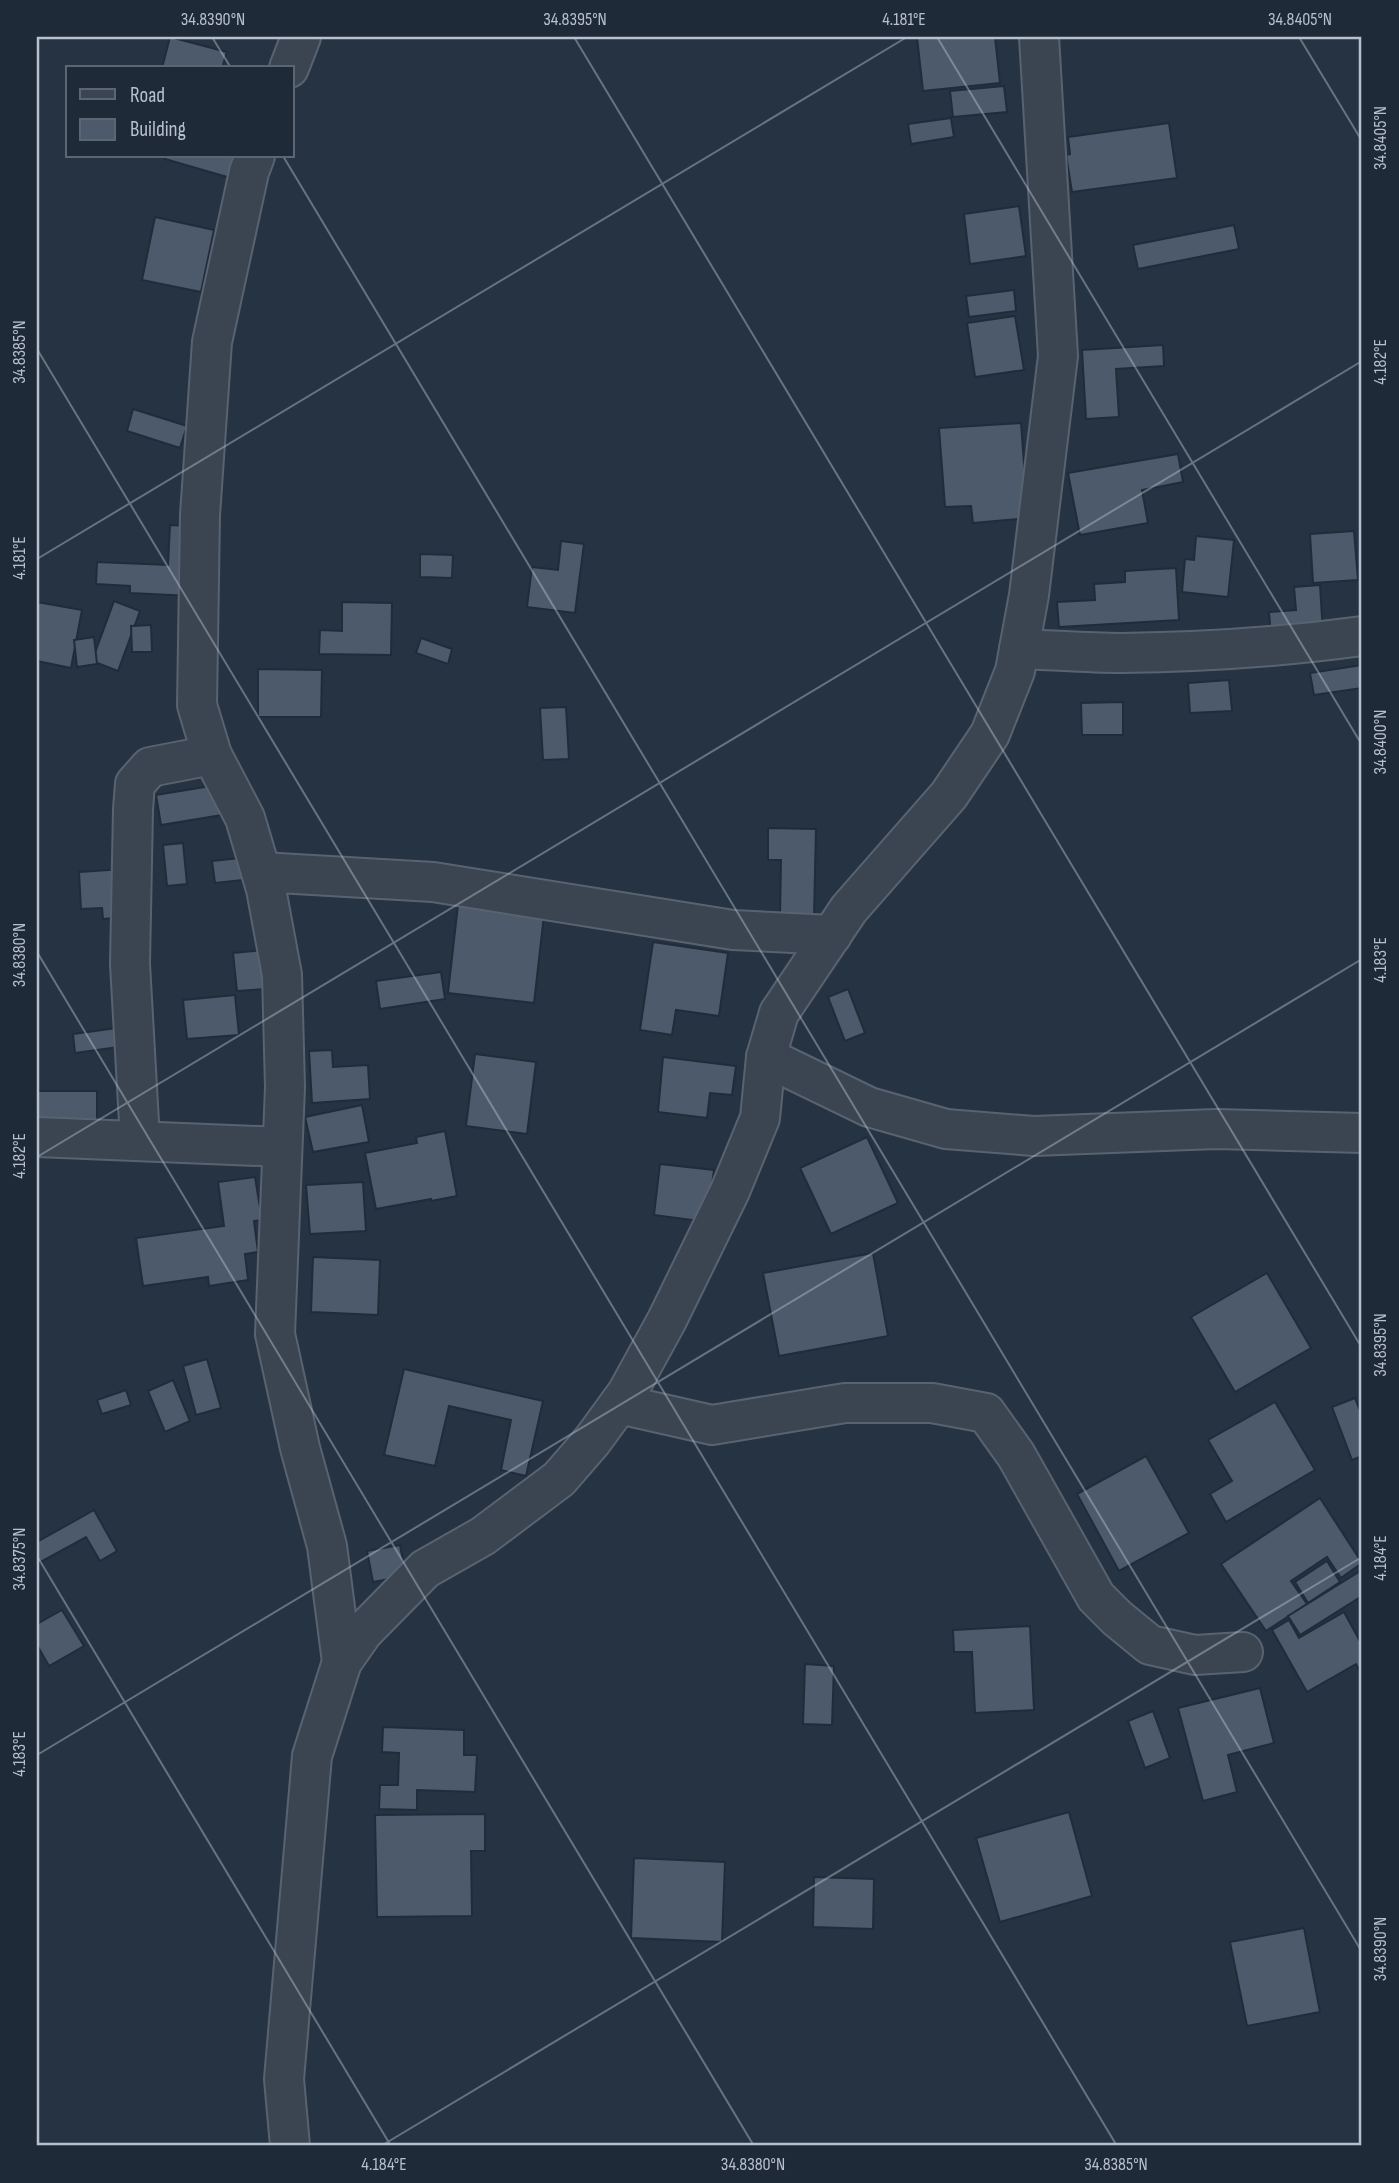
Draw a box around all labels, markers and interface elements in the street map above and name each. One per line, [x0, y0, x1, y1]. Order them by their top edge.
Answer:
text: 34.8390°N [181, 9, 245, 30]
text: 34.8395°N [543, 9, 607, 30]
text: 4.181°E [882, 9, 926, 30]
text: 34.8405°N [1268, 9, 1332, 30]
legend [66, 66, 294, 158]
text: Road [130, 83, 165, 108]
text: 34.8405°N [1370, 106, 1391, 170]
text: Building [130, 117, 186, 142]
text: 34.8385°N [9, 320, 30, 384]
text: 4.182°E [1370, 339, 1391, 385]
text: 4.181°E [9, 536, 30, 580]
text: 34.8400°N [1370, 710, 1391, 774]
text: 34.8380°N [9, 923, 30, 987]
text: 4.183°E [1370, 937, 1391, 983]
text: 4.182°E [9, 1133, 30, 1179]
text: 34.8395°N [1370, 1313, 1391, 1377]
text: 34.8375°N [9, 1528, 30, 1590]
text: 4.184°E [1370, 1535, 1391, 1581]
text: 4.183°E [9, 1731, 30, 1777]
text: 34.8390°N [1370, 1917, 1391, 1981]
text: 4.184°E [361, 2154, 407, 2175]
text: 34.8380°N [721, 2154, 785, 2175]
text: 34.8385°N [1084, 2154, 1148, 2175]

